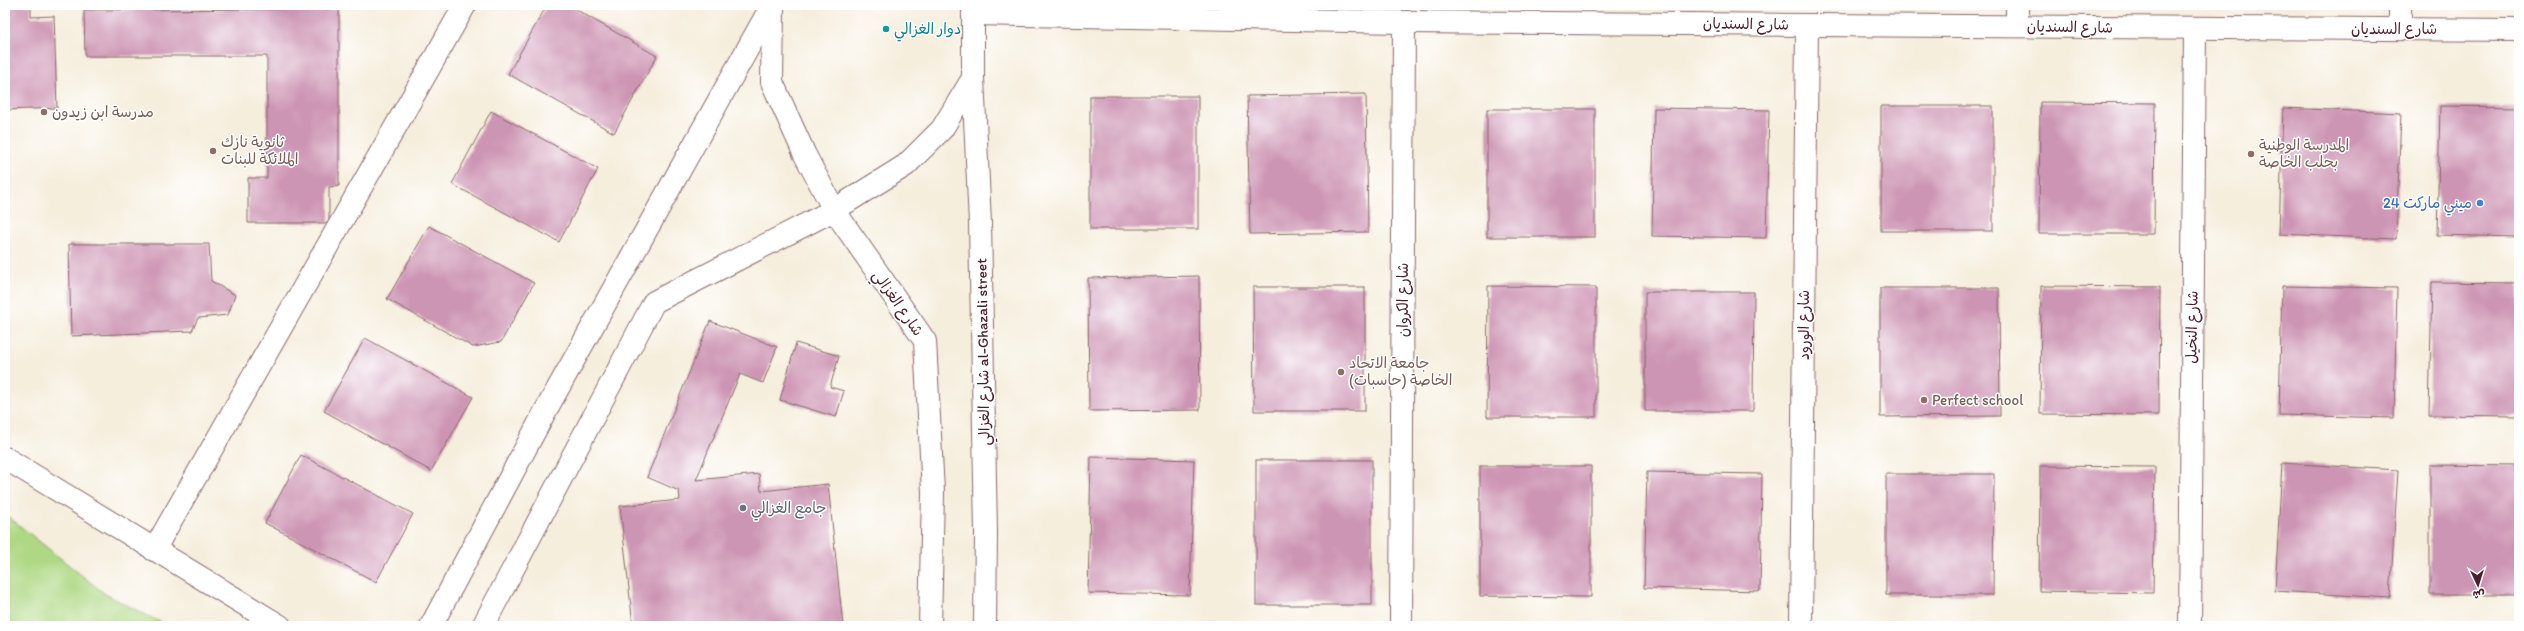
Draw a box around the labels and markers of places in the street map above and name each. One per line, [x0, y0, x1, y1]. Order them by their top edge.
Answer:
place label: دوار الغزالي [894, 20, 961, 42]
marker: دوار الغزالي [881, 24, 891, 34]
place label: مدرسة ابن زيدون [52, 103, 154, 121]
marker: مدرسة ابن زيدون [39, 107, 49, 117]
place label: ثانوية نازك الملائكة للبنات [221, 133, 299, 168]
place label: المدرسة الوطنية بحلب الخاصة [2259, 136, 2349, 171]
marker: ثانوية نازك الملائكة للبنات [208, 146, 218, 156]
marker: المدرسة الوطنية بحلب الخاصة [2246, 149, 2256, 159]
place label: ميني ماركت 24 [2383, 194, 2472, 216]
marker: ميني ماركت 24 [2475, 198, 2485, 208]
place label: جامعة الاتحاد الخاصة (حاسبات) [1349, 354, 1452, 389]
marker: جامعة الاتحاد الخاصة (حاسبات) [1336, 367, 1346, 377]
place label: Perfect school [1932, 391, 2024, 409]
marker: Perfect school [1919, 395, 1929, 405]
place label: جامع الغزالي [751, 499, 827, 521]
marker: جامع الغزالي [738, 503, 748, 513]

